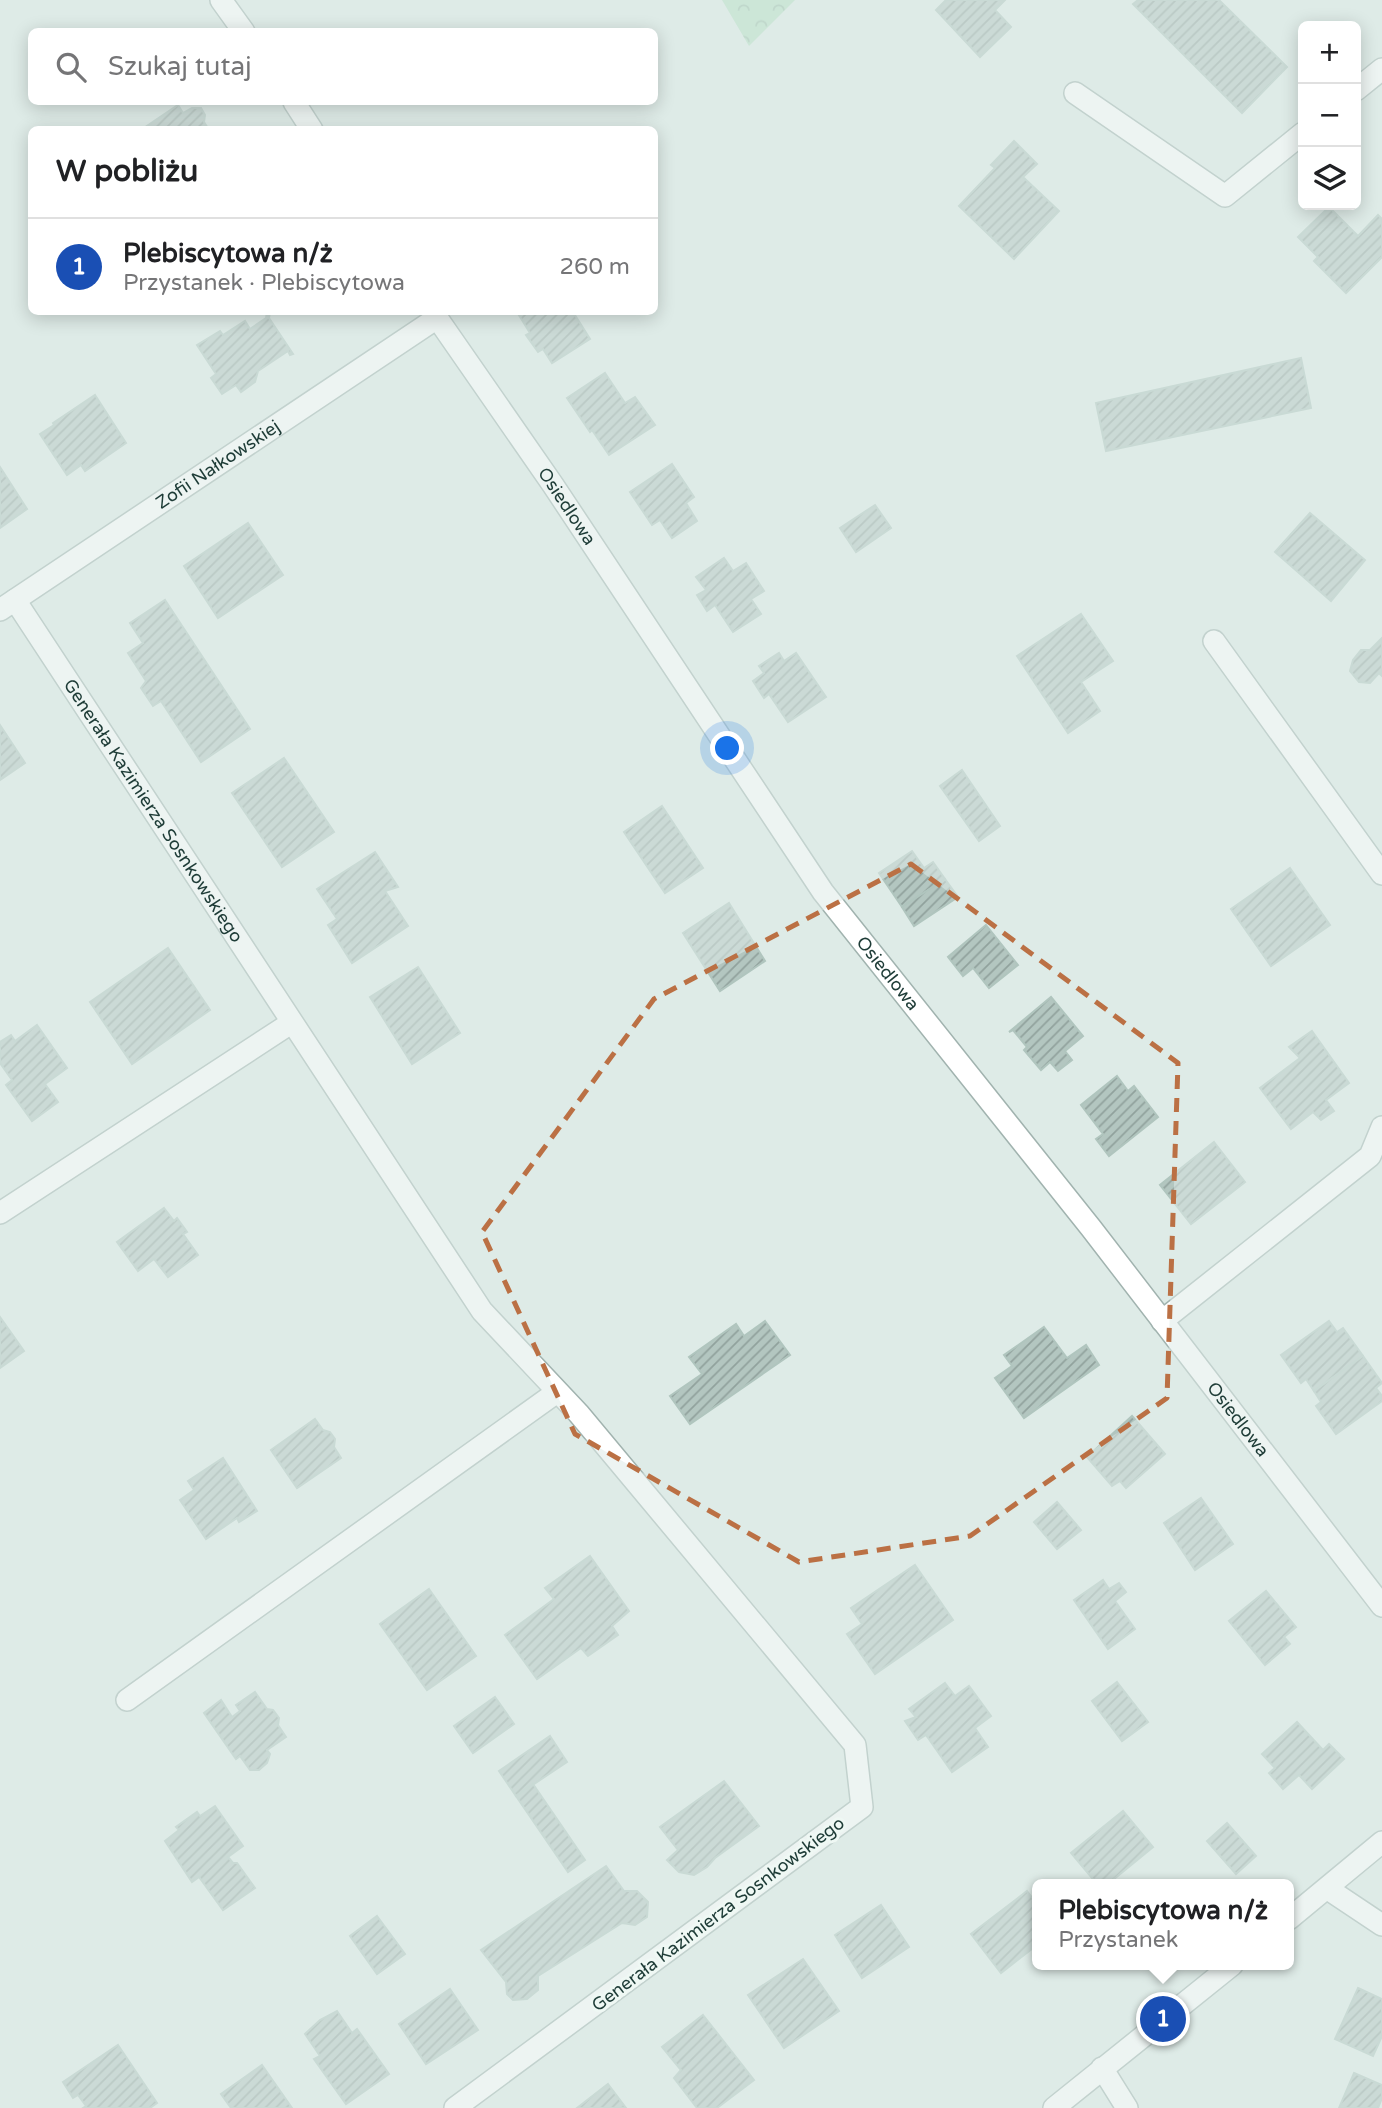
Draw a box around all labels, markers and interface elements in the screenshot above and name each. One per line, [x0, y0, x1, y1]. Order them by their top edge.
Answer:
map controls [1298, 21, 1361, 210]
button: + [1298, 21, 1361, 84]
search box [28, 28, 658, 105]
icon: search [52, 48, 90, 86]
text: Szukaj tutaj [108, 51, 252, 82]
button: − [1298, 84, 1361, 147]
button: layers [1298, 147, 1361, 210]
text: W pobliżu [56, 153, 198, 190]
text: Plebiscytowa n/ż [123, 238, 333, 269]
text: 1 [72, 253, 86, 281]
text: 260 m [560, 253, 630, 281]
text: Przystanek · Plebiscytowa [123, 269, 405, 297]
street label: Zofii Nałkowskiej [152, 415, 284, 514]
street label: Osiedlowa [533, 463, 601, 549]
street label: Generała Kazimierza Sosnkowskiego [59, 675, 248, 947]
your location [710, 731, 744, 765]
street label: Osiedlowa [852, 932, 924, 1015]
street label: Osiedlowa [1202, 1377, 1274, 1461]
street label: Generała Kazimierza Sosnkowskiego [587, 1812, 849, 2016]
popup [1032, 1879, 1294, 1970]
text: Plebiscytowa n/ż [1058, 1895, 1268, 1926]
text: Przystanek [1058, 1926, 1178, 1954]
pin: 1 [1140, 1993, 1186, 2045]

